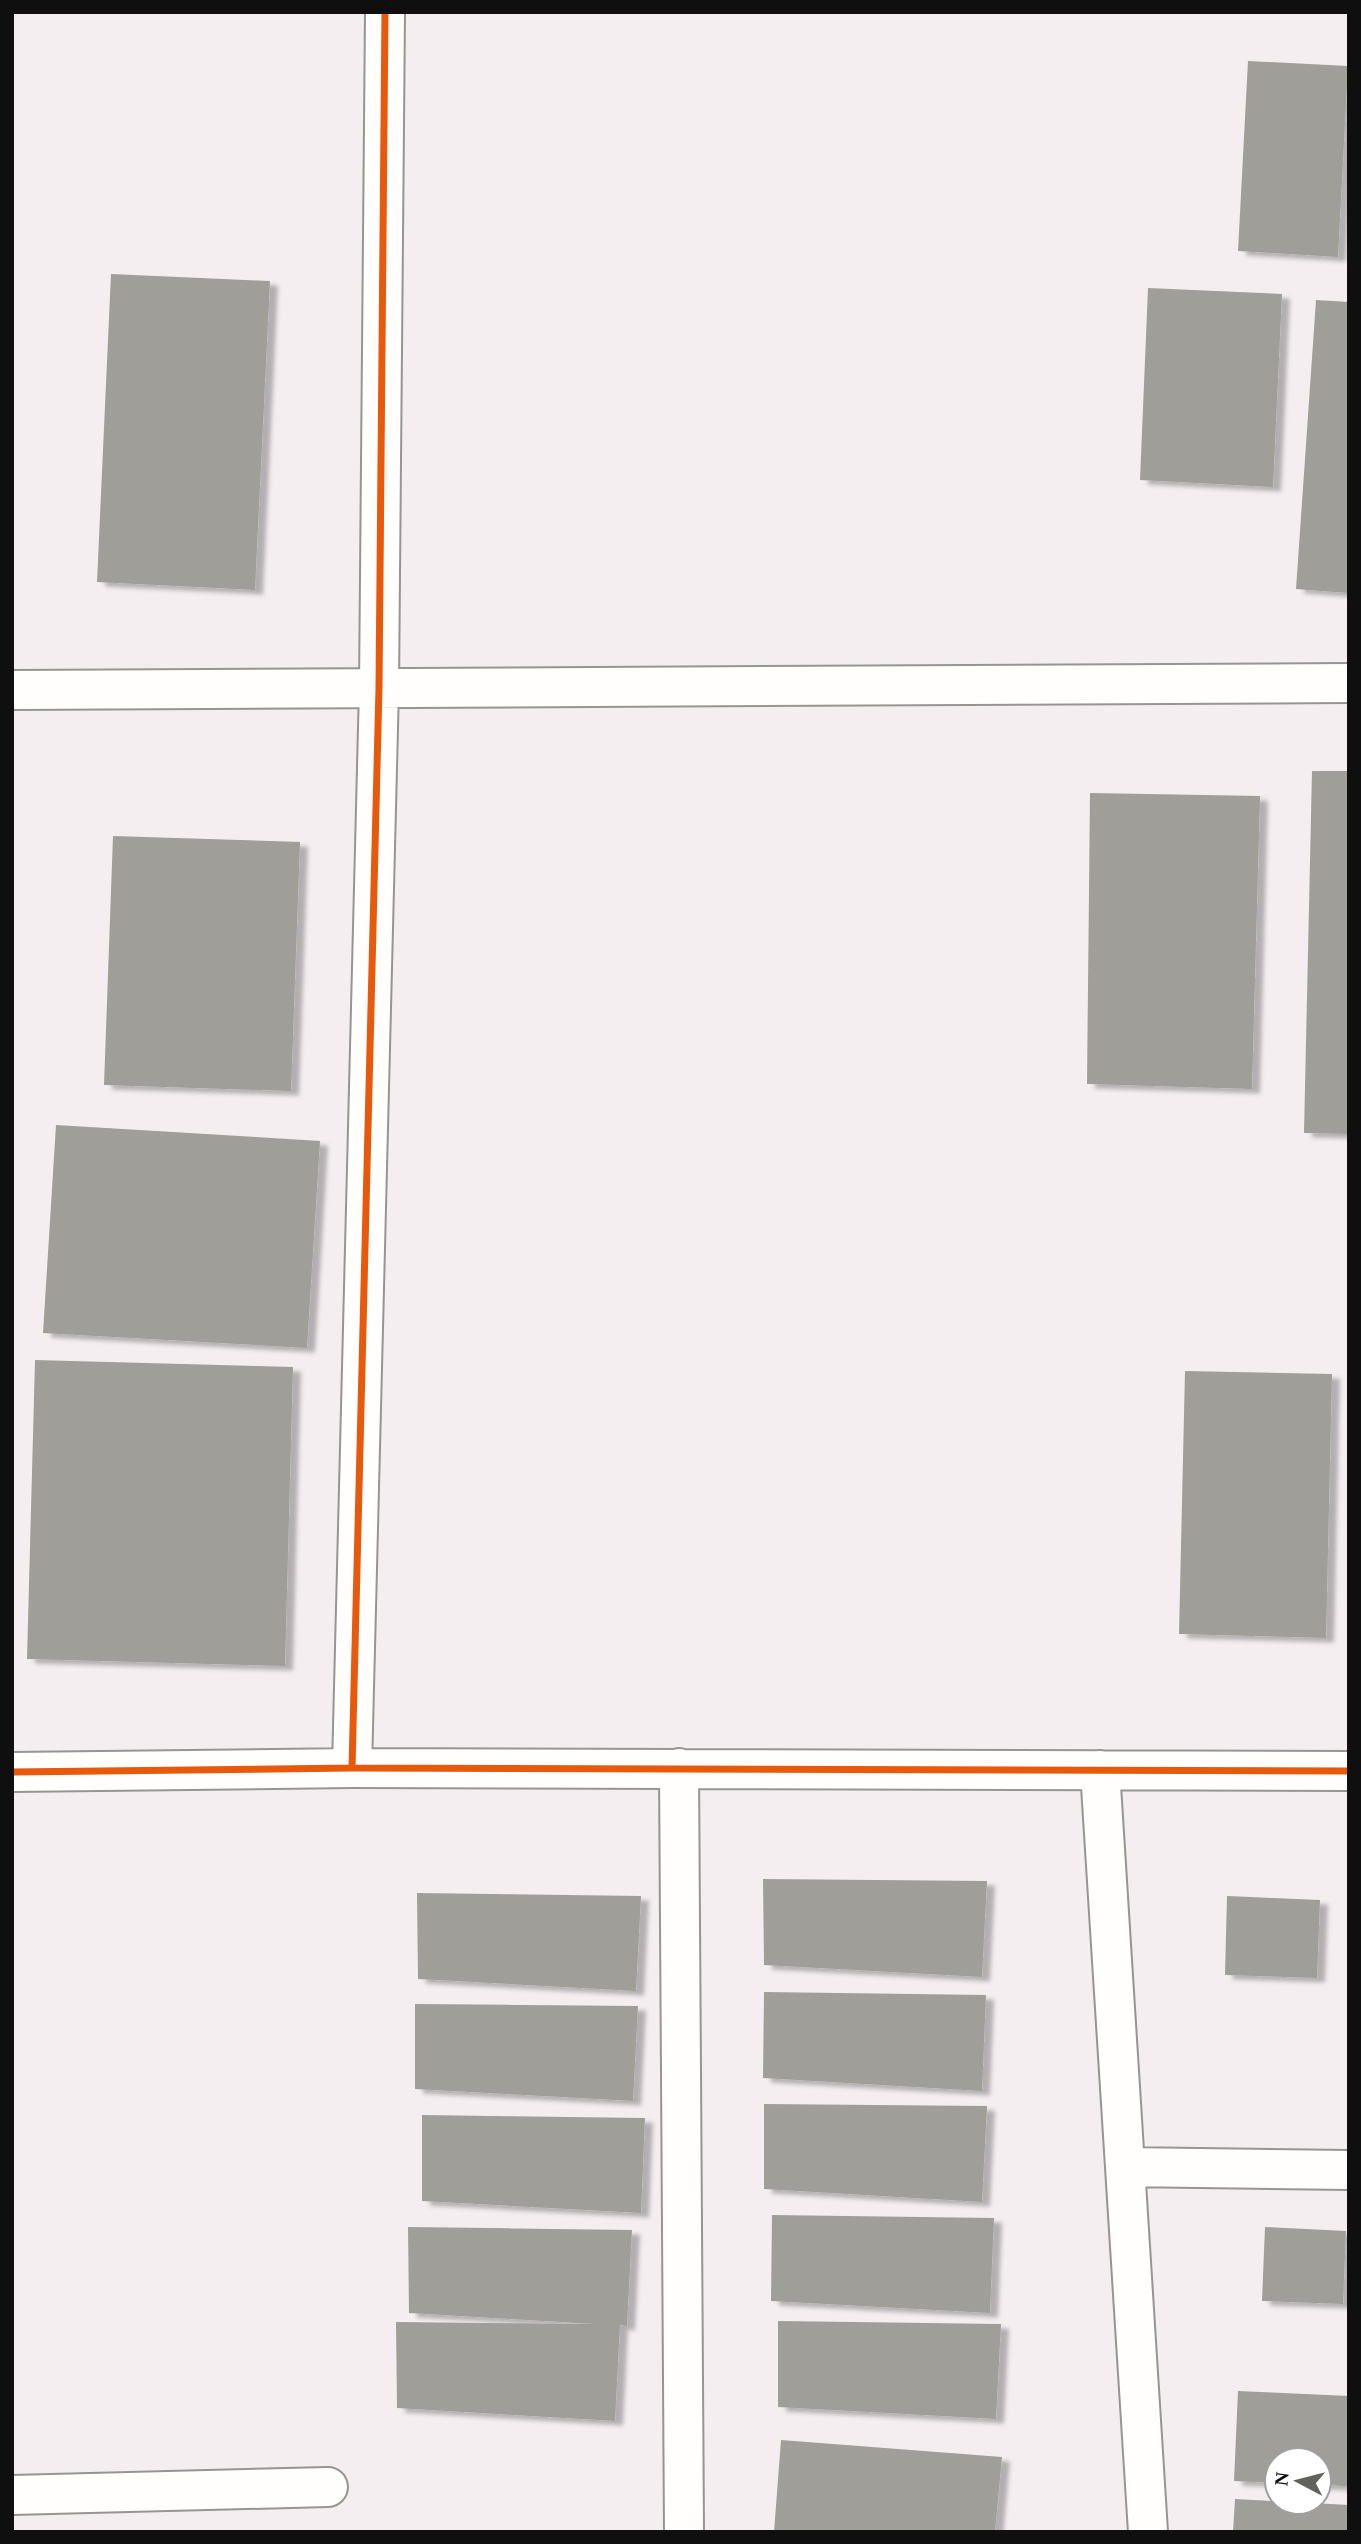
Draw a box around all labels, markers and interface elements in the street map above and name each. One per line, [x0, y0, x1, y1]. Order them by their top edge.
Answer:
north arrow [1263, 2446, 1333, 2516]
text: N [1270, 2471, 1293, 2487]

